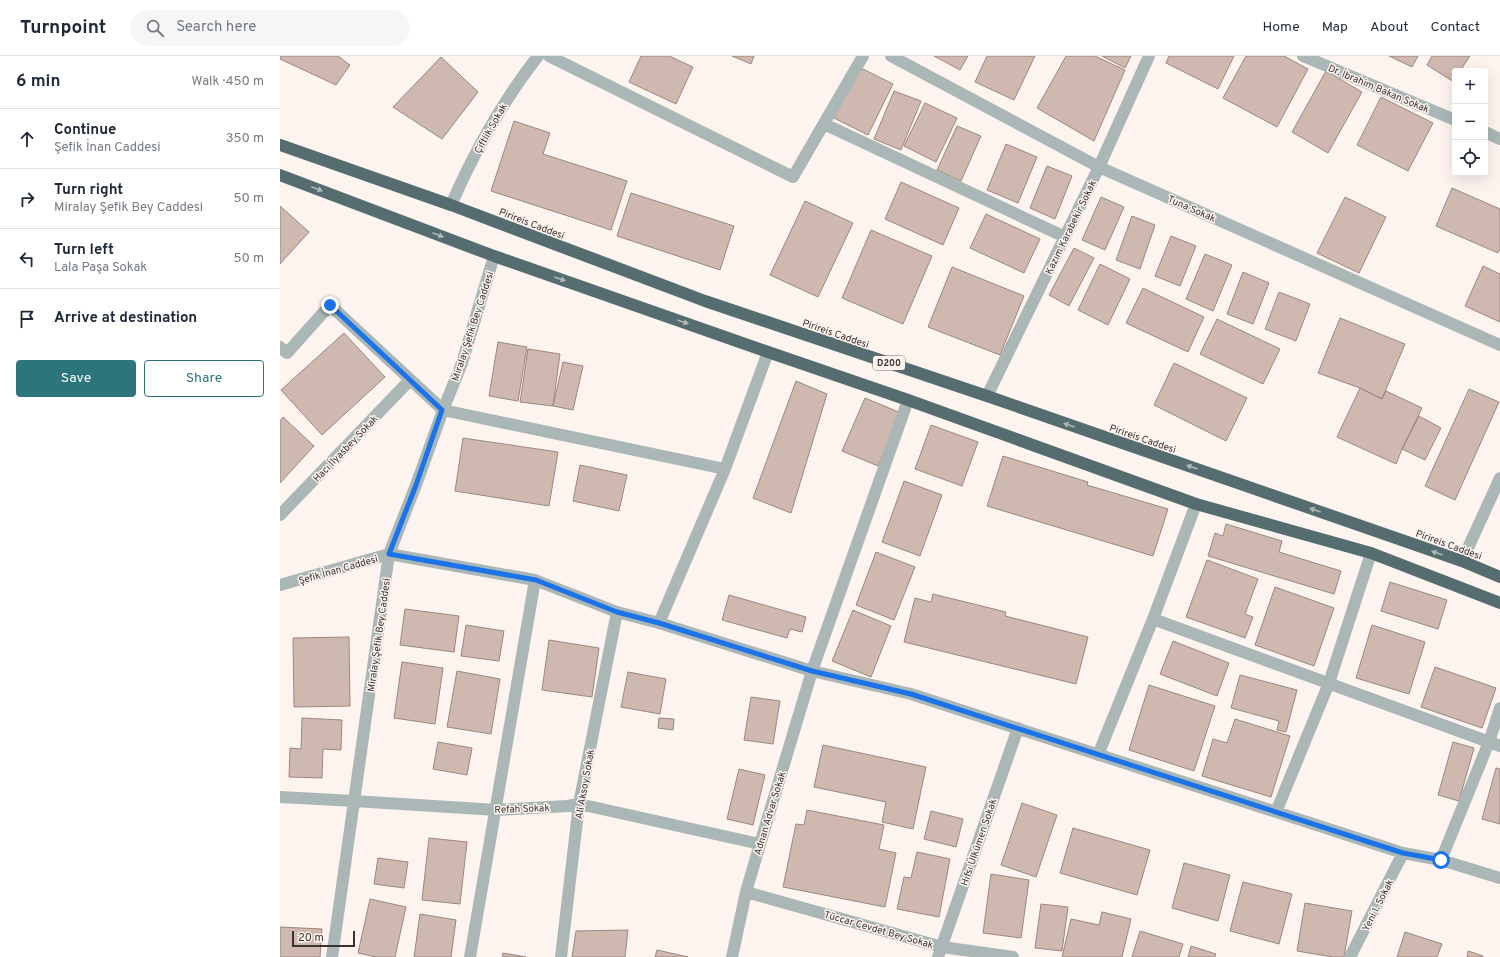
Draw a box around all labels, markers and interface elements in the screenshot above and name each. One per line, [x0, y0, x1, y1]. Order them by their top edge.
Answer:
search box [130, 10, 410, 46]
text: Turnpoint [20, 16, 106, 40]
icon: search [144, 17, 166, 39]
text: Search here [176, 18, 256, 37]
text: Home [1263, 19, 1300, 36]
text: Map [1322, 19, 1348, 36]
text: About [1370, 19, 1409, 36]
text: Contact [1431, 19, 1480, 36]
street label: Dr. İbrahim Bakan Sokak [1326, 62, 1431, 117]
map controls [1452, 68, 1488, 176]
button: + [1452, 68, 1488, 104]
text: 6 min [16, 71, 60, 93]
text: Walk · 450 m [192, 74, 264, 90]
street label: Çiftlik Sokak [472, 101, 511, 156]
button: − [1452, 104, 1488, 140]
text: Continue [54, 121, 116, 140]
icon: ahead [16, 128, 38, 150]
text: 350 m [226, 131, 264, 147]
text: Şefik İnan Caddesi [54, 140, 161, 156]
button: locate [1452, 140, 1488, 176]
street label: Kazım Karabekir Sokak [1043, 178, 1100, 277]
text: Turn right [54, 181, 123, 200]
one-way arrow [311, 187, 323, 193]
icon: right [16, 188, 38, 210]
text: 50 m [234, 191, 264, 207]
street label: Tuna Sokak [1165, 193, 1218, 226]
text: Miralay Şefik Bey Caddesi [54, 200, 203, 216]
street label: Pirireis Caddesi [497, 206, 566, 243]
one-way arrow [433, 232, 445, 238]
text: Turn left [54, 241, 114, 260]
icon: left [16, 248, 38, 270]
text: 50 m [234, 251, 264, 267]
text: Lala Paşa Sokak [54, 260, 147, 276]
street label: Miralay Şefik Bey Caddesi [450, 270, 497, 383]
one-way arrow [555, 277, 567, 283]
route end [321, 296, 339, 314]
icon: arrive [16, 308, 38, 330]
text: Arrive at destination [54, 309, 197, 328]
street label: Pirireis Caddesi [801, 317, 870, 352]
one-way arrow [677, 320, 689, 326]
road number: D200 [873, 356, 905, 370]
button: Save [16, 360, 136, 397]
button: Share [144, 360, 264, 397]
street label: Hacı İlyasbey Sokak [311, 413, 381, 485]
one-way arrow [1063, 421, 1075, 427]
street label: Pirireis Caddesi [1108, 422, 1177, 457]
one-way arrow [1185, 464, 1197, 470]
one-way arrow [1308, 507, 1320, 513]
street label: Pirireis Caddesi [1414, 527, 1483, 563]
one-way arrow [1431, 549, 1443, 555]
street label: Şefik İnan Caddesi [297, 553, 380, 588]
street label: Miralay Şefik Bey Caddesi [365, 578, 394, 693]
street label: Ali Aksoy Sokak [573, 748, 598, 820]
street label: Adnan Advar Sokak [752, 770, 789, 857]
street label: Hıfsı Ülkümen Sokak [958, 797, 1000, 888]
street label: Refah Sokak [494, 802, 550, 817]
route start [1432, 851, 1450, 869]
street label: Yeni 1. Sokak [1360, 877, 1397, 934]
street label: Tüccar Cevdet Bey Sokak [822, 909, 935, 952]
scale bar [292, 929, 355, 948]
text: 20 m [298, 931, 324, 945]

